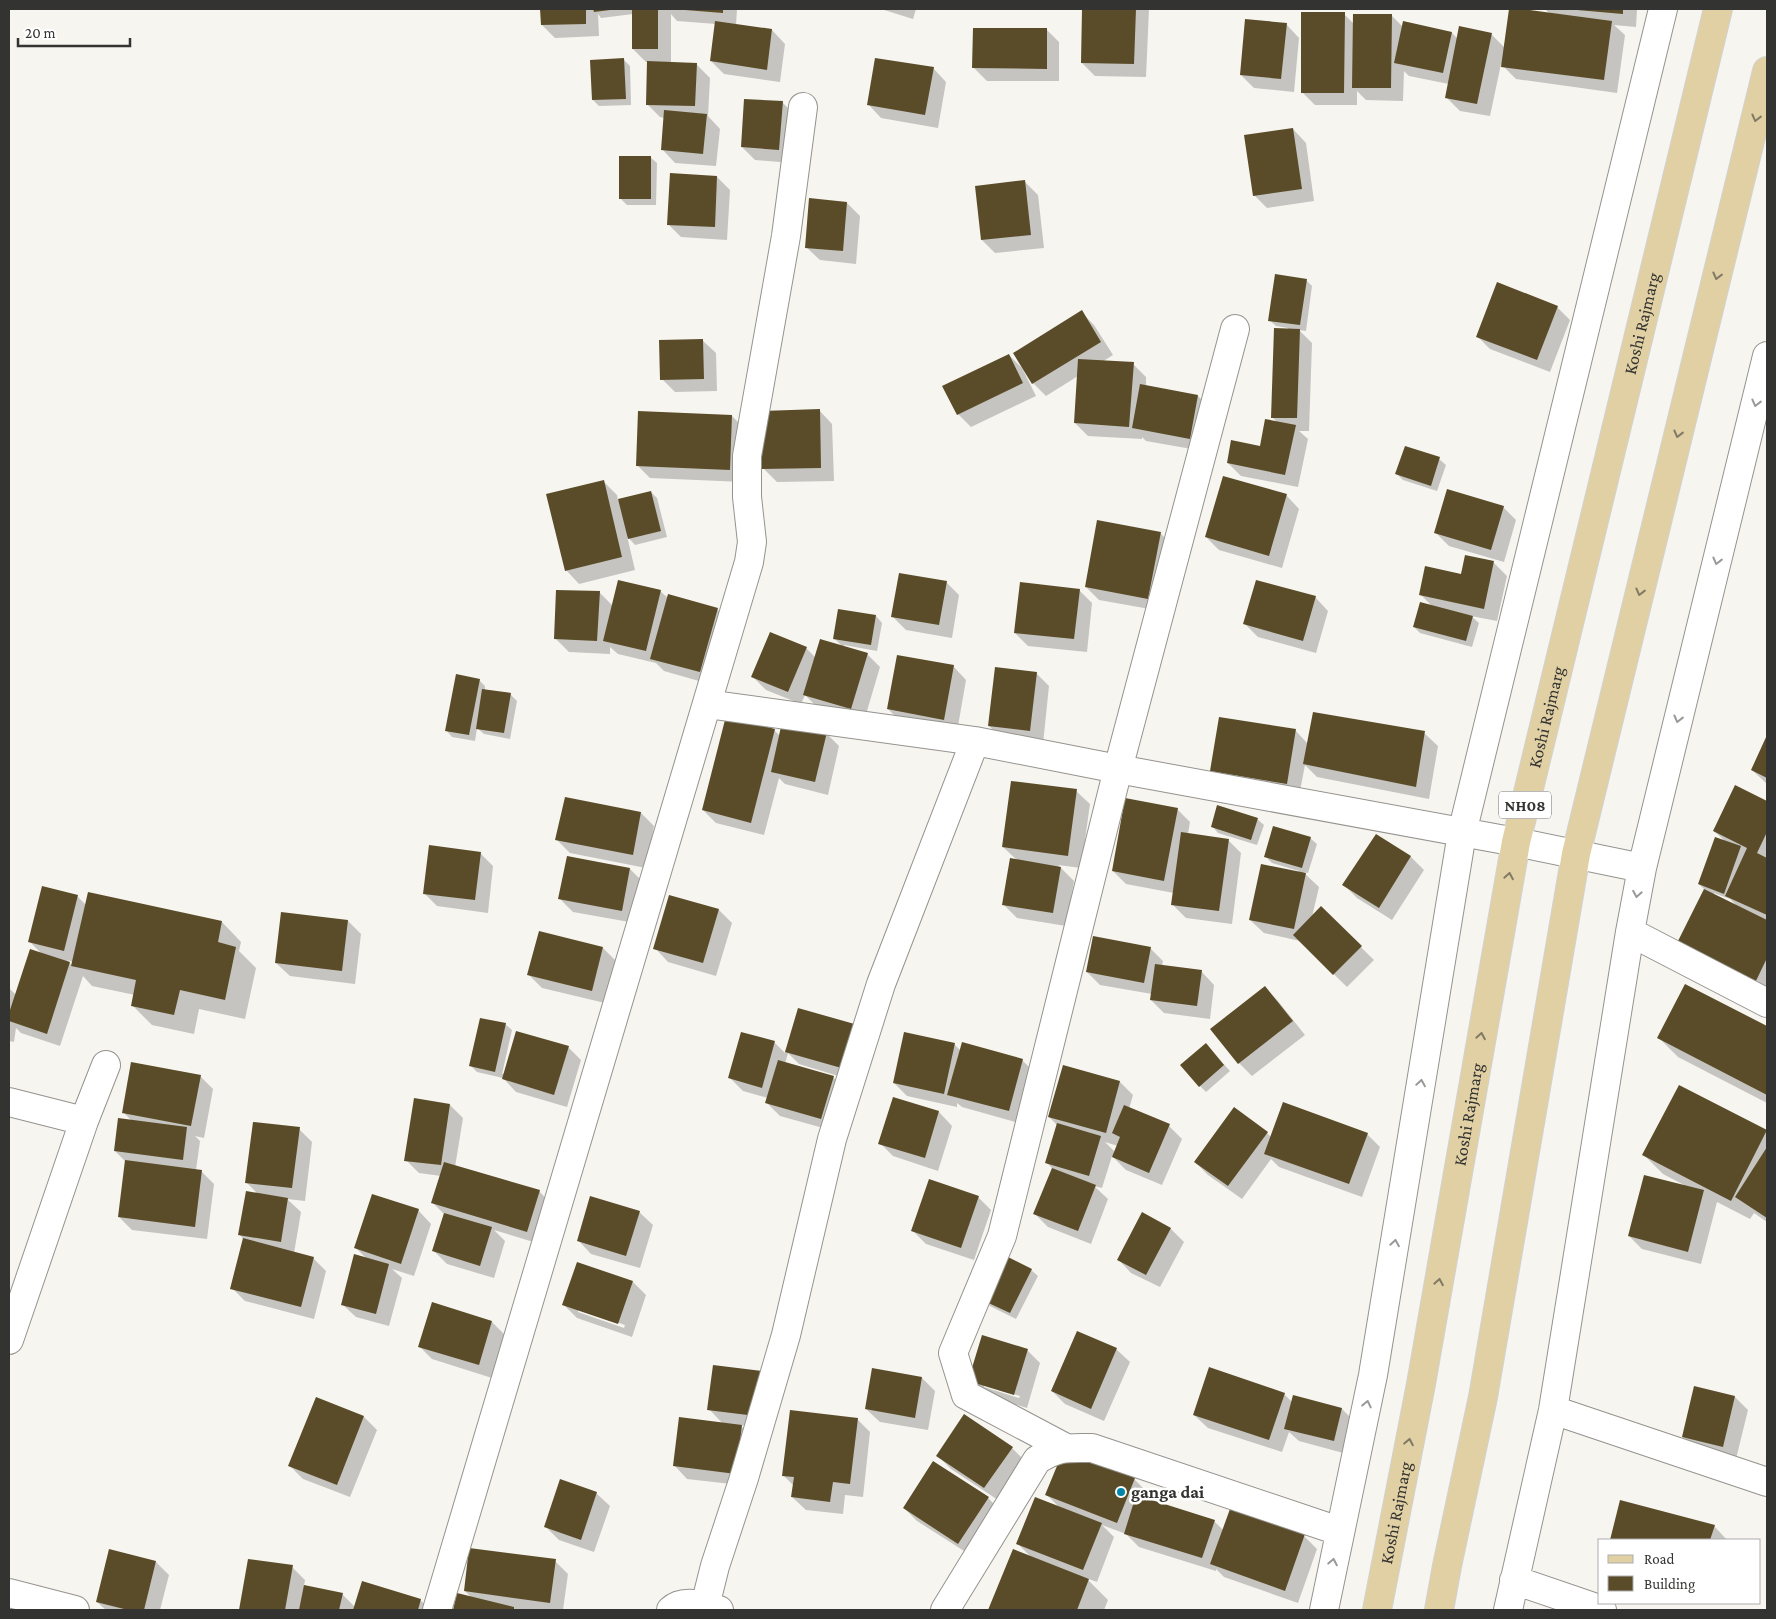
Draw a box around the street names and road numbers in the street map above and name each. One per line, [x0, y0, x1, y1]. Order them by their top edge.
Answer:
street label: Koshi Rajmarg [1620, 270, 1664, 376]
street label: Koshi Rajmarg [1524, 664, 1568, 770]
road number: NH08 [1499, 792, 1551, 818]
street label: Koshi Rajmarg [1449, 1061, 1487, 1167]
street label: Koshi Rajmarg [1376, 1460, 1416, 1566]

